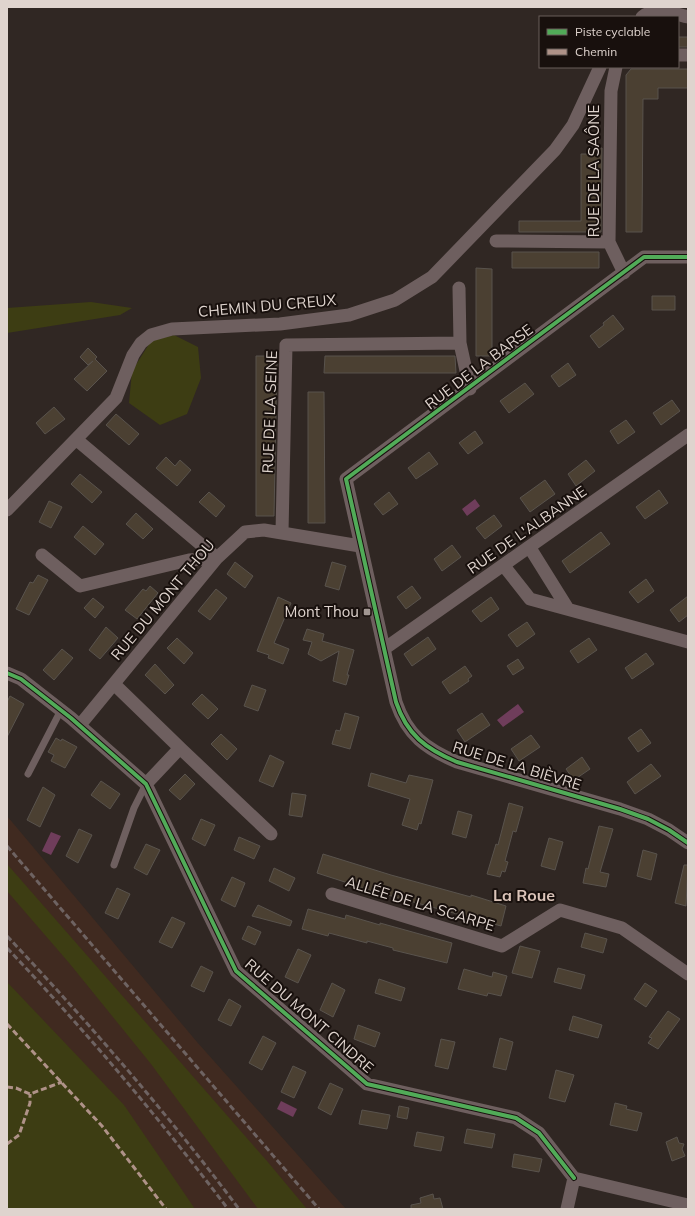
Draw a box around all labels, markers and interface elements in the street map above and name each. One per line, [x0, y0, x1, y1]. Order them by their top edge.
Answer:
legend [539, 16, 679, 68]
text: Piste cyclable [575, 24, 650, 39]
text: Chemin [575, 44, 617, 59]
street label: RUE DE LA SAÔNE [584, 105, 603, 237]
street label: CHEMIN DU CREUX [197, 290, 337, 321]
street label: RUE DE LA BARSE [421, 320, 537, 413]
street label: RUE DE LA SEINE [258, 350, 281, 474]
street label: RUE DE L'ALBANNE [463, 481, 590, 578]
street label: RUE DU MONT THOU [107, 535, 219, 664]
place label: Mont Thou [285, 602, 359, 621]
marker: Mont Thou [362, 607, 372, 617]
street label: RUE DE LA BIÈVRE [451, 737, 584, 794]
street label: ALLÉE DE LA SCARPE [343, 872, 497, 935]
district label: La Roue [493, 885, 555, 905]
street label: RUE DU MONT CINDRE [241, 954, 378, 1077]

